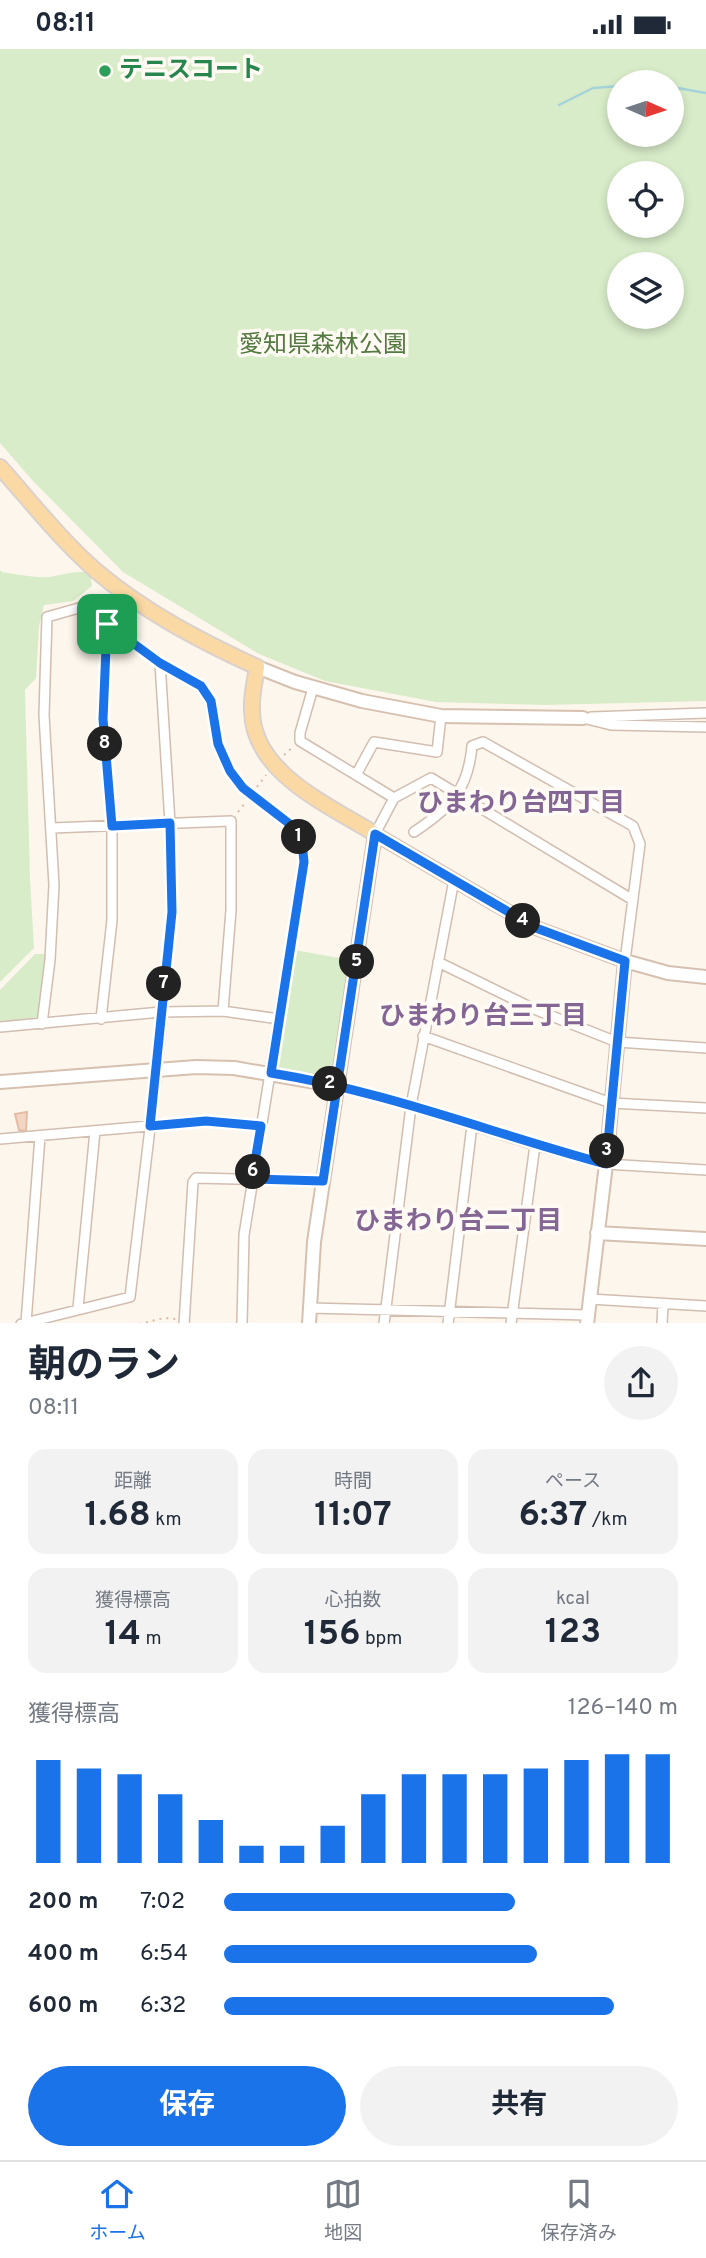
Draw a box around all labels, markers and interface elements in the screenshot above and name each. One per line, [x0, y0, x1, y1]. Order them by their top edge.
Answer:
text: 08:11 [35, 8, 96, 41]
place label: テニスコート [119, 56, 263, 86]
marker: テニスコート [97, 63, 113, 79]
north arrow [607, 70, 684, 147]
map controls [607, 70, 684, 329]
button: locate [607, 161, 684, 238]
button: layers [607, 252, 684, 329]
park label: 愛知県森林公園 [239, 331, 407, 361]
pin [77, 594, 137, 654]
icon: arrive [88, 605, 126, 643]
pin: 8 [88, 727, 122, 761]
text: 8 [99, 731, 110, 755]
district label: ひまわり台四丁目 [417, 788, 625, 821]
pin: 1 [282, 819, 316, 855]
text: 1 [295, 824, 302, 848]
pin: 4 [505, 903, 540, 939]
text: 4 [516, 908, 529, 932]
pin: 5 [340, 944, 374, 979]
text: 5 [351, 949, 362, 973]
pin: 7 [146, 967, 182, 1002]
text: 7 [158, 971, 169, 995]
district label: ひまわり台三丁目 [379, 1001, 587, 1034]
pin: 2 [312, 1067, 348, 1101]
text: 2 [324, 1071, 335, 1095]
pin: 3 [590, 1133, 624, 1169]
text: 3 [601, 1138, 612, 1162]
pin: 6 [236, 1155, 270, 1189]
text: 6 [247, 1159, 258, 1183]
district label: ひまわり台二丁目 [354, 1206, 562, 1239]
text: 朝のラン [28, 1343, 180, 1392]
button: share [604, 1346, 678, 1420]
text: 08:11 [28, 1394, 79, 1423]
text: 距離 [114, 1470, 152, 1494]
text: 時間 [334, 1470, 372, 1494]
text: ペース [545, 1470, 601, 1494]
text: 1.68 [85, 1494, 151, 1538]
text: 11:07 [314, 1494, 392, 1538]
text: 6:37 [518, 1494, 588, 1538]
text: km [151, 1508, 181, 1532]
text: /km [588, 1508, 628, 1532]
text: kcal [556, 1587, 590, 1611]
text: 獲得標高 [95, 1589, 171, 1613]
text: 心拍数 [324, 1589, 382, 1613]
text: 123 [545, 1611, 601, 1655]
text: 14 [104, 1613, 141, 1657]
text: 156 [304, 1613, 361, 1657]
text: m [141, 1627, 162, 1651]
text: bpm [361, 1627, 402, 1651]
text: 126–140 m [568, 1694, 678, 1723]
text: 獲得標高 [28, 1701, 120, 1730]
text: 200 m [28, 1888, 98, 1917]
text: 7:02 [140, 1888, 185, 1917]
text: 400 m [28, 1940, 99, 1969]
text: 6:54 [140, 1940, 188, 1969]
text: 600 m [28, 1992, 98, 2021]
text: 6:32 [140, 1992, 186, 2021]
button: 保存 [28, 2066, 346, 2146]
button: 共有 [360, 2066, 678, 2146]
tab: ホーム [89, 2175, 146, 2246]
tab: 地図 [324, 2175, 362, 2246]
tab: 保存済み [541, 2175, 617, 2246]

